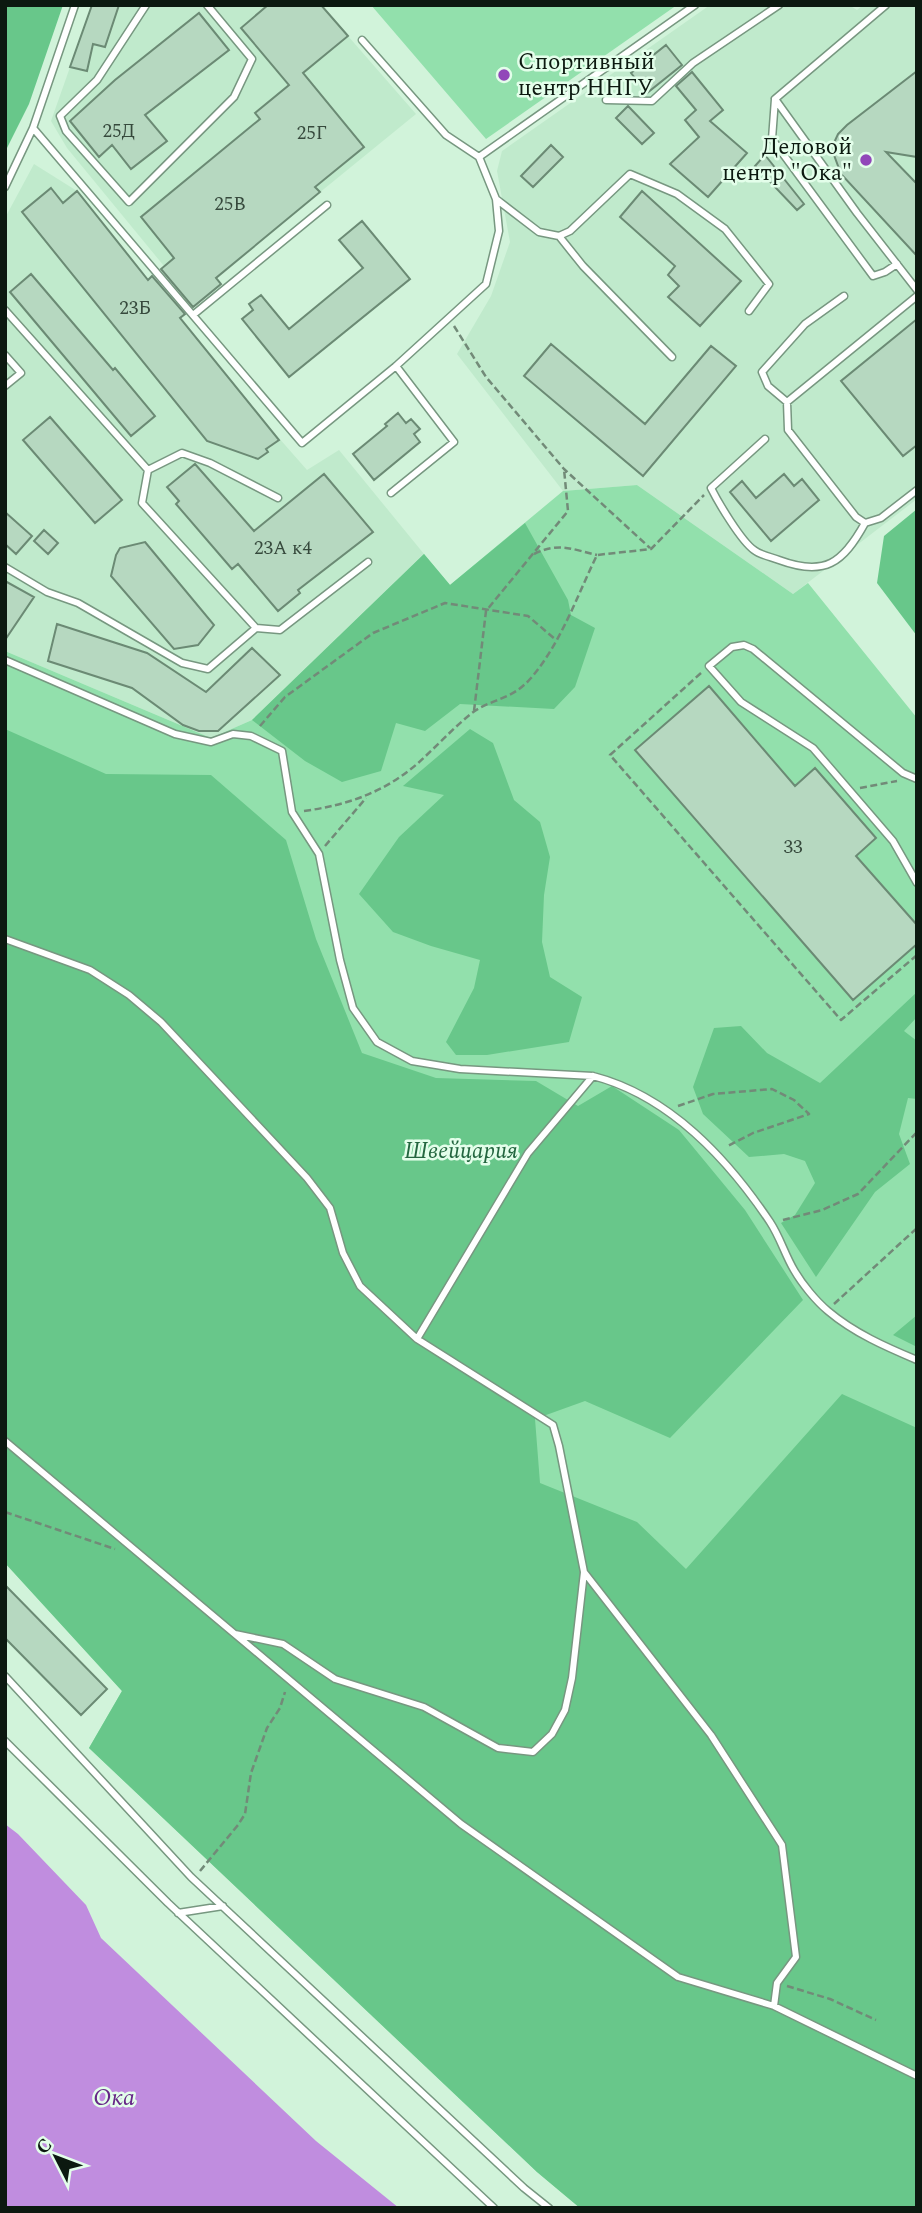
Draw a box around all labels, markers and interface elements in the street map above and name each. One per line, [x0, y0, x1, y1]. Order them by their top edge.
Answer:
place label: Спортивный центр ННГУ [518, 45, 655, 106]
marker: Спортивный центр ННГУ [496, 67, 512, 83]
house number: 25Д [103, 117, 135, 146]
house number: 25Г [297, 119, 327, 148]
place label: Деловой центр "Ока" [722, 130, 852, 191]
marker: Деловой центр "Ока" [858, 152, 874, 168]
house number: 25В [214, 190, 246, 219]
house number: 23Б [119, 294, 151, 323]
house number: 23А к4 [254, 534, 313, 563]
house number: 33 [783, 833, 803, 862]
park label: Швейцария [404, 1134, 518, 1169]
water label: Ока [93, 2080, 135, 2116]
north arrow [21, 2122, 91, 2192]
text: С [29, 2132, 60, 2161]

